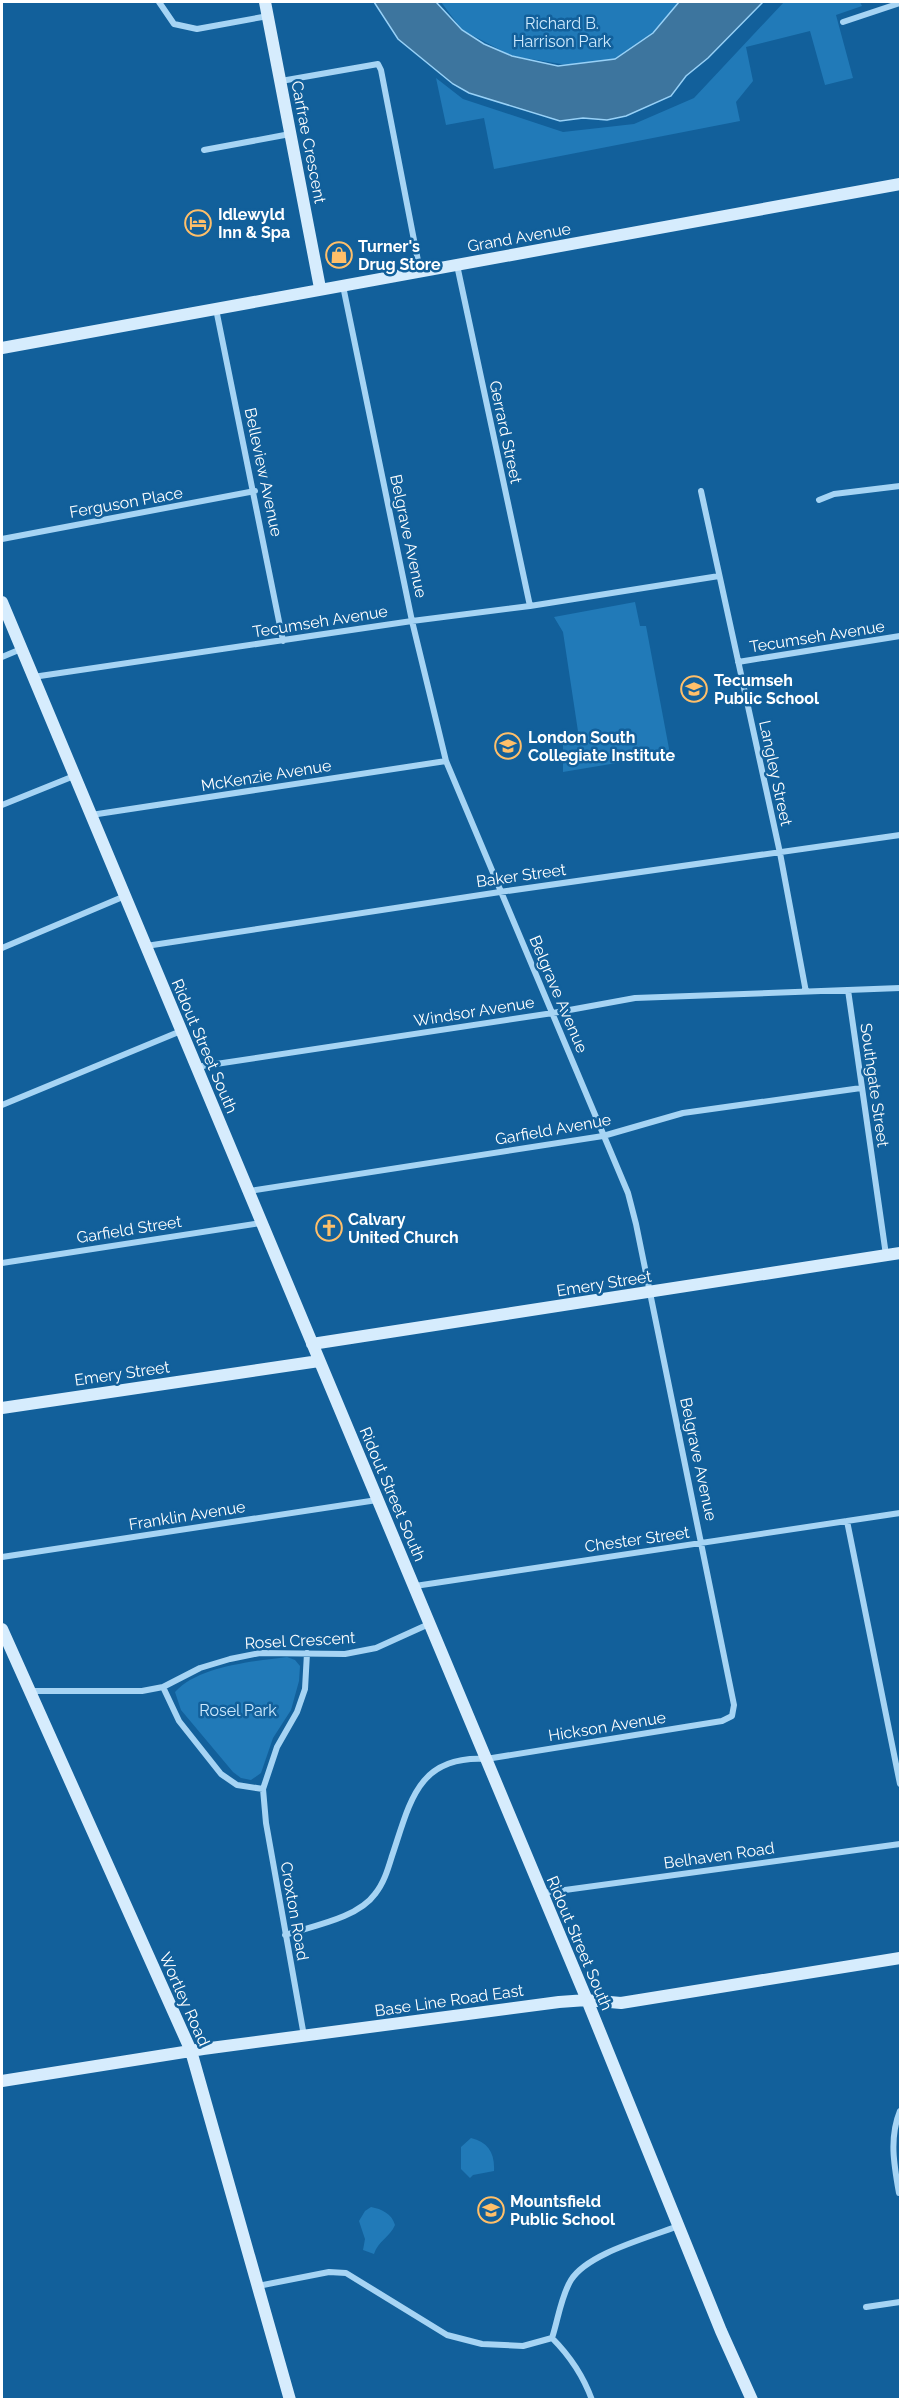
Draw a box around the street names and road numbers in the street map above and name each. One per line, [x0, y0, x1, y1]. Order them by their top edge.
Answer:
street label: Carfrae Crescent [287, 79, 330, 206]
street label: Grand Avenue [466, 219, 572, 256]
street label: Gerrard Street [485, 379, 526, 486]
street label: Belleview Avenue [241, 406, 286, 538]
street label: Belgrave Avenue [386, 473, 431, 600]
street label: Ferguson Place [68, 483, 184, 522]
street label: Tecumseh Avenue [251, 601, 389, 642]
street label: Tecumseh Avenue [748, 616, 886, 657]
street label: Langley Street [755, 719, 796, 828]
street label: McKenzie Avenue [200, 756, 333, 795]
street label: Baker Street [475, 860, 568, 891]
street label: Belgrave Avenue [525, 933, 592, 1056]
street label: Ridout Street South [168, 976, 241, 1116]
street label: Windsor Avenue [412, 993, 536, 1030]
street label: Southgate Street [856, 1022, 893, 1149]
street label: Garfield Avenue [494, 1110, 612, 1149]
street label: Garfield Street [75, 1212, 184, 1247]
street label: Emery Street [555, 1266, 654, 1300]
street label: Emery Street [73, 1357, 172, 1390]
street label: Belgrave Avenue [676, 1396, 721, 1523]
street label: Ridout Street South [356, 1424, 429, 1564]
street label: Franklin Avenue [127, 1497, 247, 1534]
street label: Chester Street [583, 1523, 691, 1556]
street label: Rosel Crescent [244, 1628, 357, 1653]
street label: Hickson Avenue [547, 1708, 667, 1745]
street label: Belhaven Road [662, 1838, 776, 1873]
street label: Croxton Road [276, 1860, 313, 1962]
street label: Ridout Street South [543, 1873, 616, 2013]
street label: Wortley Road [155, 1949, 214, 2049]
street label: Base Line Road East [373, 1981, 525, 2020]

